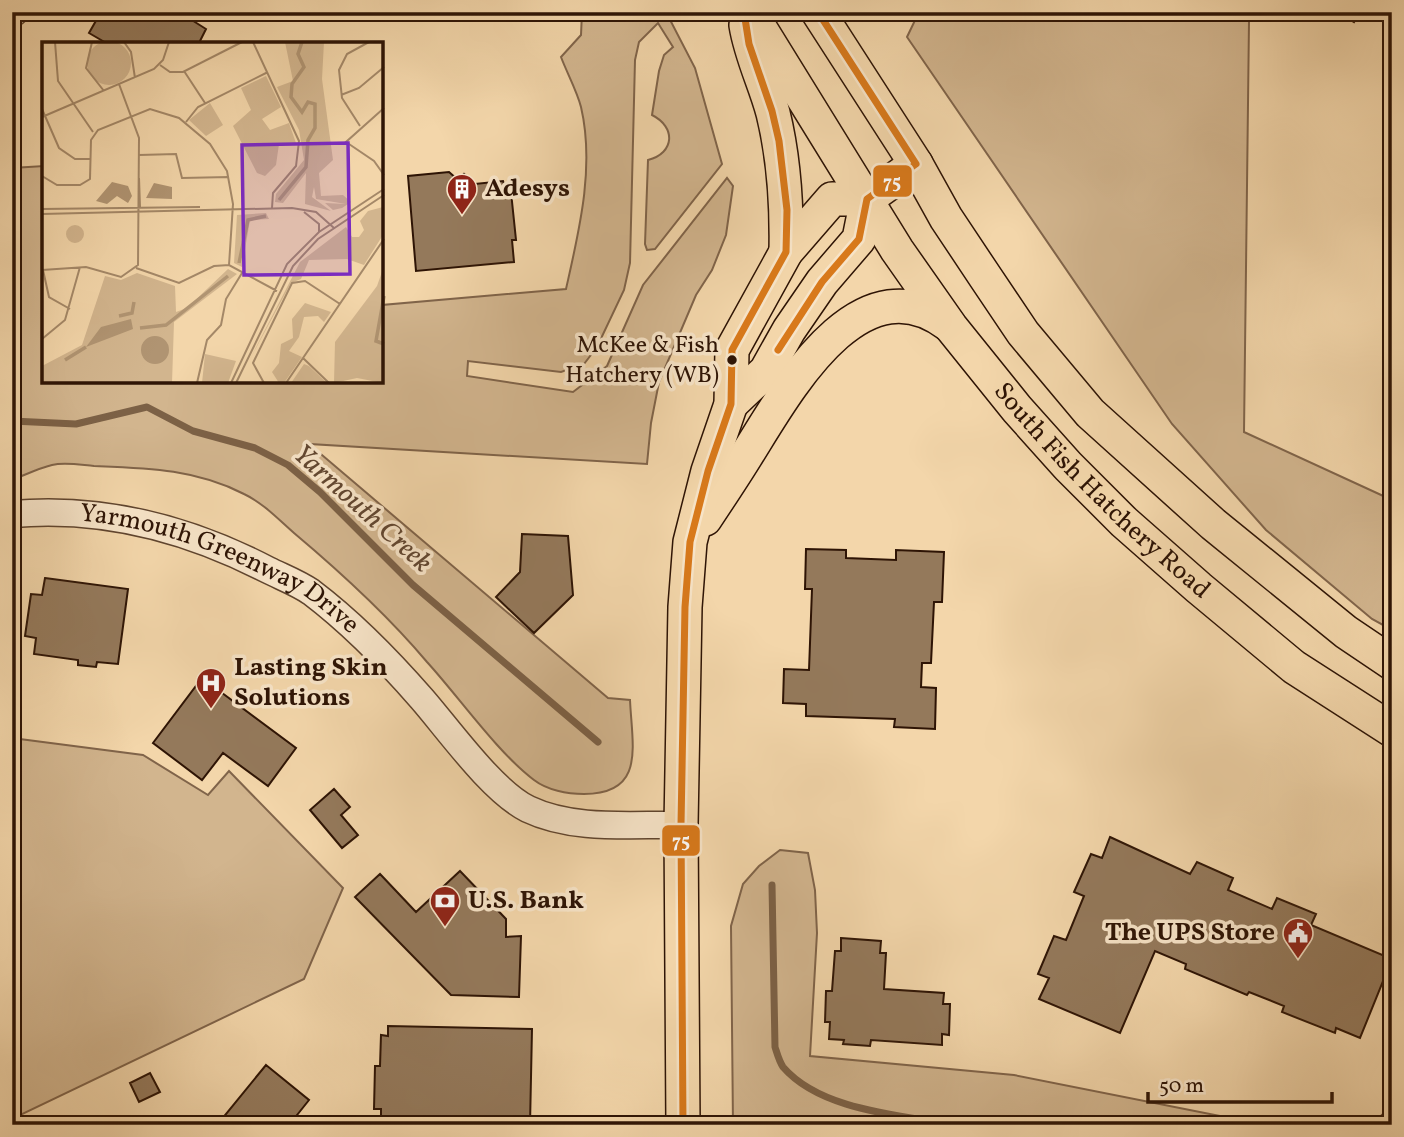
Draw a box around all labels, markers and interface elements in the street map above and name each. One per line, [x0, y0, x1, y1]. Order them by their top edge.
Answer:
inset map [42, 42, 383, 383]
line badge: 75 [872, 164, 913, 198]
text: 75 [883, 170, 901, 196]
place label: Adesys [485, 171, 570, 207]
building icon: Adesys [445, 172, 479, 216]
place label: McKee & Fish Hatchery (WB) [565, 329, 719, 393]
marker: McKee & Fish Hatchery (WB) [725, 353, 739, 367]
street label: South Fish Hatchery Road [985, 375, 1218, 608]
water label: Yarmouth Creek [284, 436, 440, 582]
street label: Yarmouth Greenway Drive [79, 496, 367, 642]
place label: Lasting Skin Solutions [234, 650, 388, 716]
hospital icon: Lasting Skin Solutions [194, 666, 228, 710]
line badge: 75 [661, 824, 701, 857]
text: 75 [672, 829, 690, 855]
place label: U.S. Bank [468, 883, 584, 919]
bank icon: U.S. Bank [428, 884, 462, 928]
place label: The UPS Store [1105, 915, 1275, 951]
public building icon: The UPS Store [1281, 916, 1315, 960]
scale bar [1148, 1060, 1332, 1104]
text: 50 m [1159, 1072, 1204, 1101]

